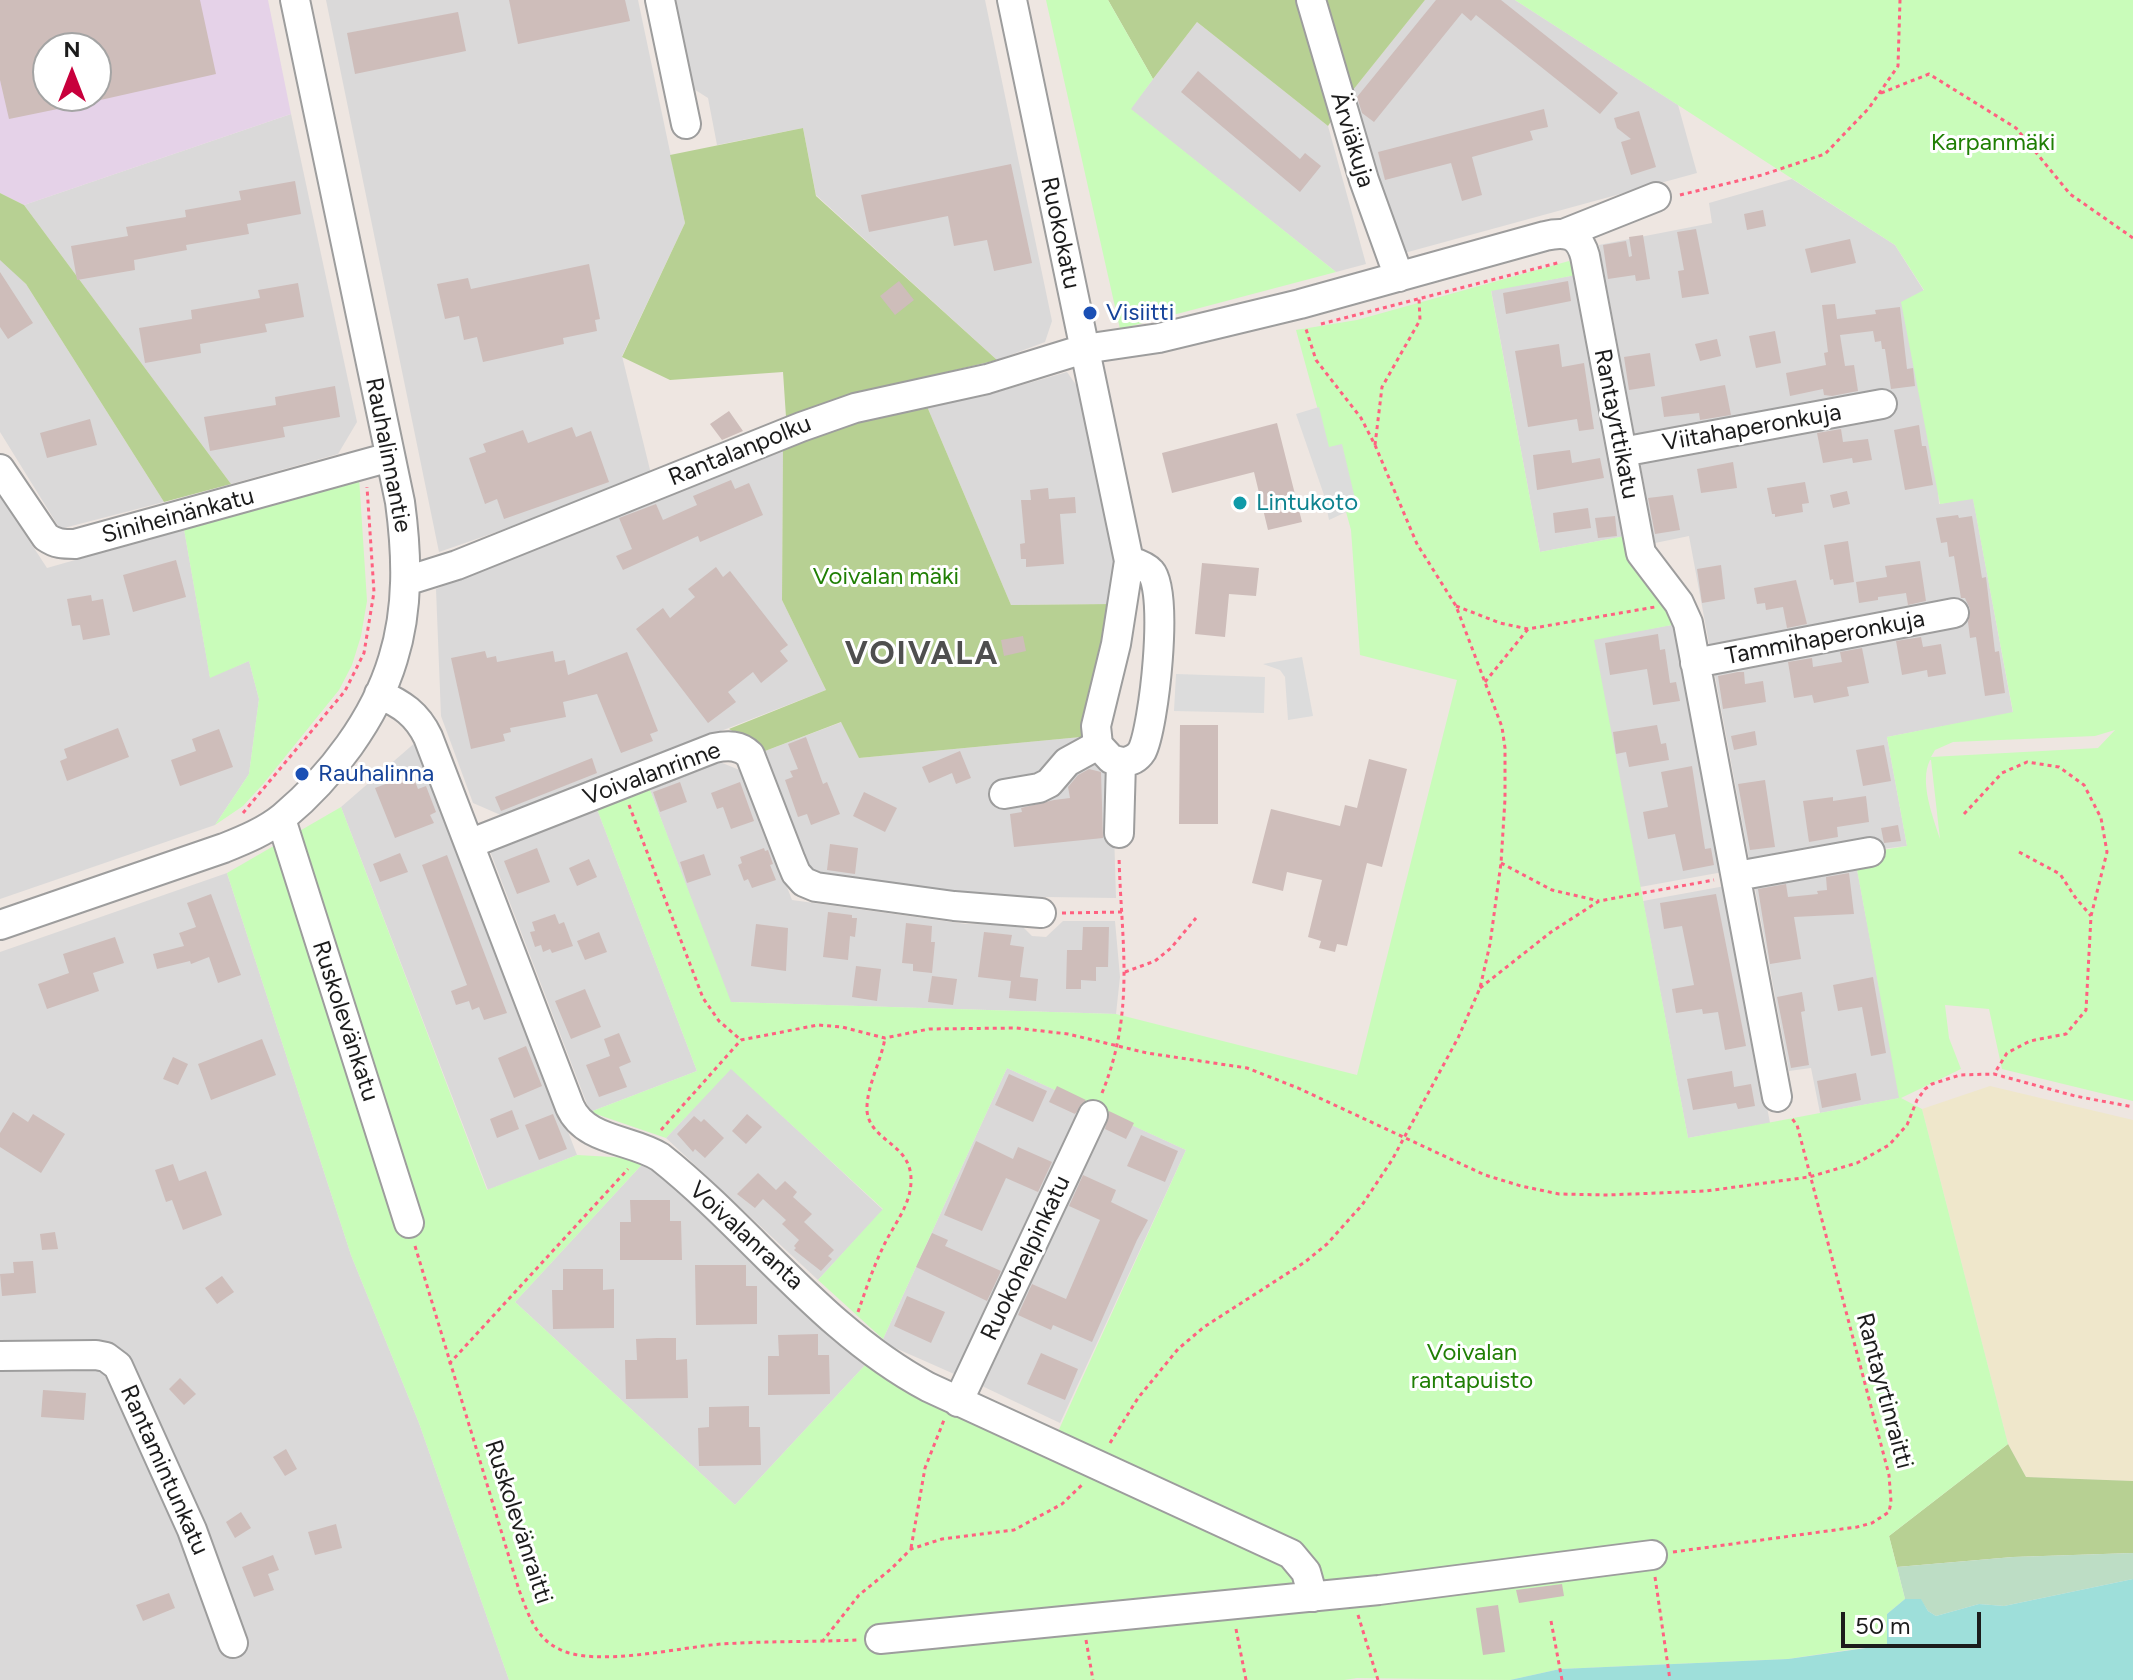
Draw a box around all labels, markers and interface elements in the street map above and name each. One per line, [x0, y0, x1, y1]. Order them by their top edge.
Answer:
north arrow [32, 32, 112, 112]
text: N [63, 36, 81, 63]
street label: Ärviäkuja [1324, 89, 1380, 191]
park label: Karpanmäki [1931, 129, 2055, 157]
street label: Ruokokatu [1034, 174, 1086, 292]
place label: Visiitti [1106, 299, 1174, 327]
marker: Visiitti [1081, 304, 1099, 322]
street label: Rantayrttikatu [1587, 347, 1645, 501]
street label: Rauhalinnantie [359, 375, 417, 535]
street label: Viitahaperonkuja [1660, 398, 1844, 458]
street label: Rantalanpolku [664, 409, 816, 493]
street label: Siniheinänkatu [99, 482, 257, 550]
place label: Lintukoto [1256, 489, 1358, 517]
marker: Lintukoto [1231, 494, 1249, 512]
park label: Voivalan mäki [813, 563, 959, 591]
street label: Tammihaperonkuja [1723, 605, 1927, 671]
district label: VOIVALA [845, 636, 999, 674]
street label: Voivalanrinne [579, 736, 725, 812]
place label: Rauhalinna [318, 760, 434, 788]
marker: Rauhalinna [293, 765, 311, 783]
street label: Ruskolevänkatu [305, 937, 385, 1105]
street label: Ruokohelpinkatu [975, 1171, 1077, 1345]
street label: Voivalanranta [683, 1176, 809, 1296]
street label: Rantayrtinraitti [1849, 1310, 1919, 1472]
park label: Voivalan rantapuisto [1411, 1339, 1533, 1395]
street label: Rantamintunkatu [114, 1380, 214, 1560]
street label: Ruskolevänraitti [478, 1436, 558, 1608]
scale bar [1845, 1596, 1985, 1646]
text: 50 m [1855, 1611, 1911, 1640]

